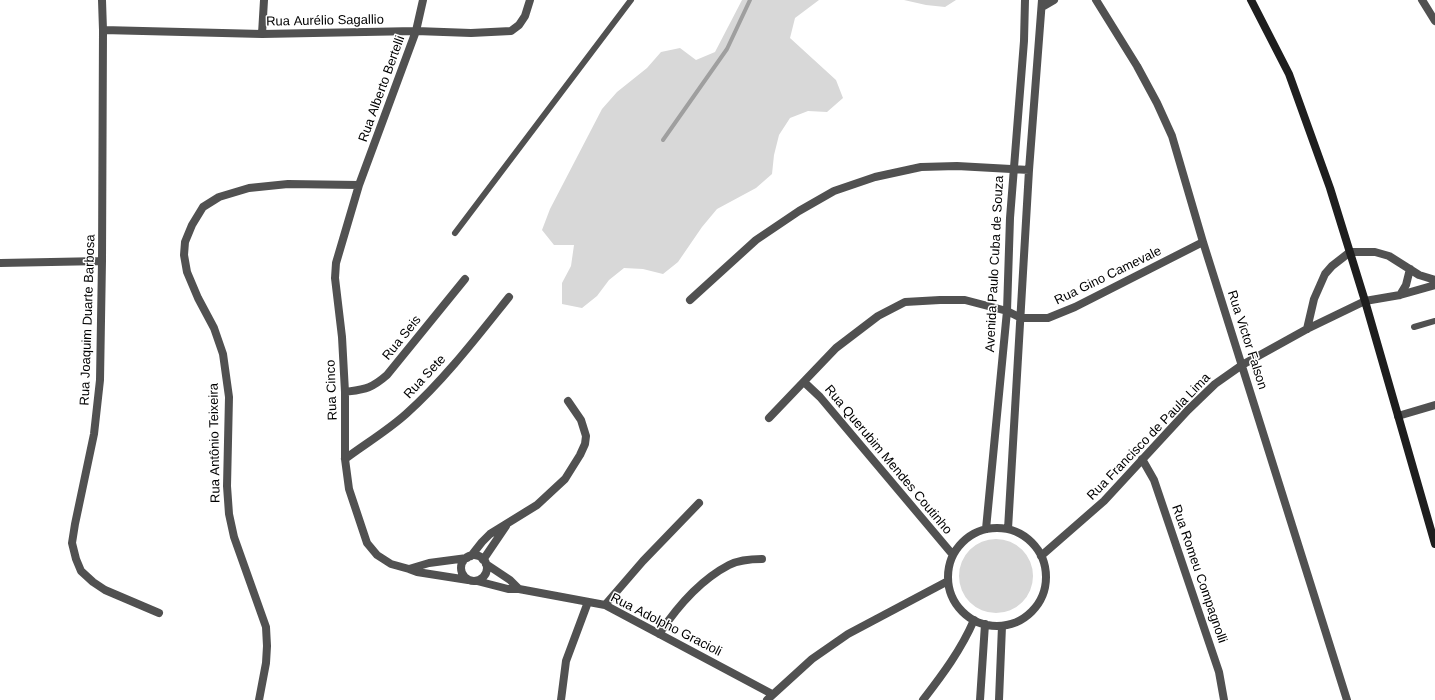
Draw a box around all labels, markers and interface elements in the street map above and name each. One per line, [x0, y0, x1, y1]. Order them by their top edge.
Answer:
street label: Rua Aurélio Sagallio [266, 12, 384, 30]
street label: Rua Alberto Bertelli [356, 34, 408, 144]
street label: Avenida Paulo Cuba de Souza [983, 175, 1007, 353]
street label: Rua Joaquim Duarte Barbosa [77, 234, 99, 406]
street label: Rua Gino Camevale [1052, 243, 1164, 309]
street label: Rua Victor Falson [1224, 289, 1270, 391]
street label: Rua Seis [379, 313, 425, 363]
street label: Rua Sete [401, 352, 449, 402]
street label: Rua Cinco [323, 359, 341, 421]
street label: Rua Francisco de Paula Lima [1084, 370, 1214, 504]
street label: Rua Querubim Mendes Coutinho [821, 382, 955, 538]
street label: Rua Antônio Teixeira [206, 383, 224, 503]
street label: Rua Romeu Compagnolli [1168, 503, 1230, 645]
street label: Rua Adolpho Gracioli [608, 590, 724, 660]

